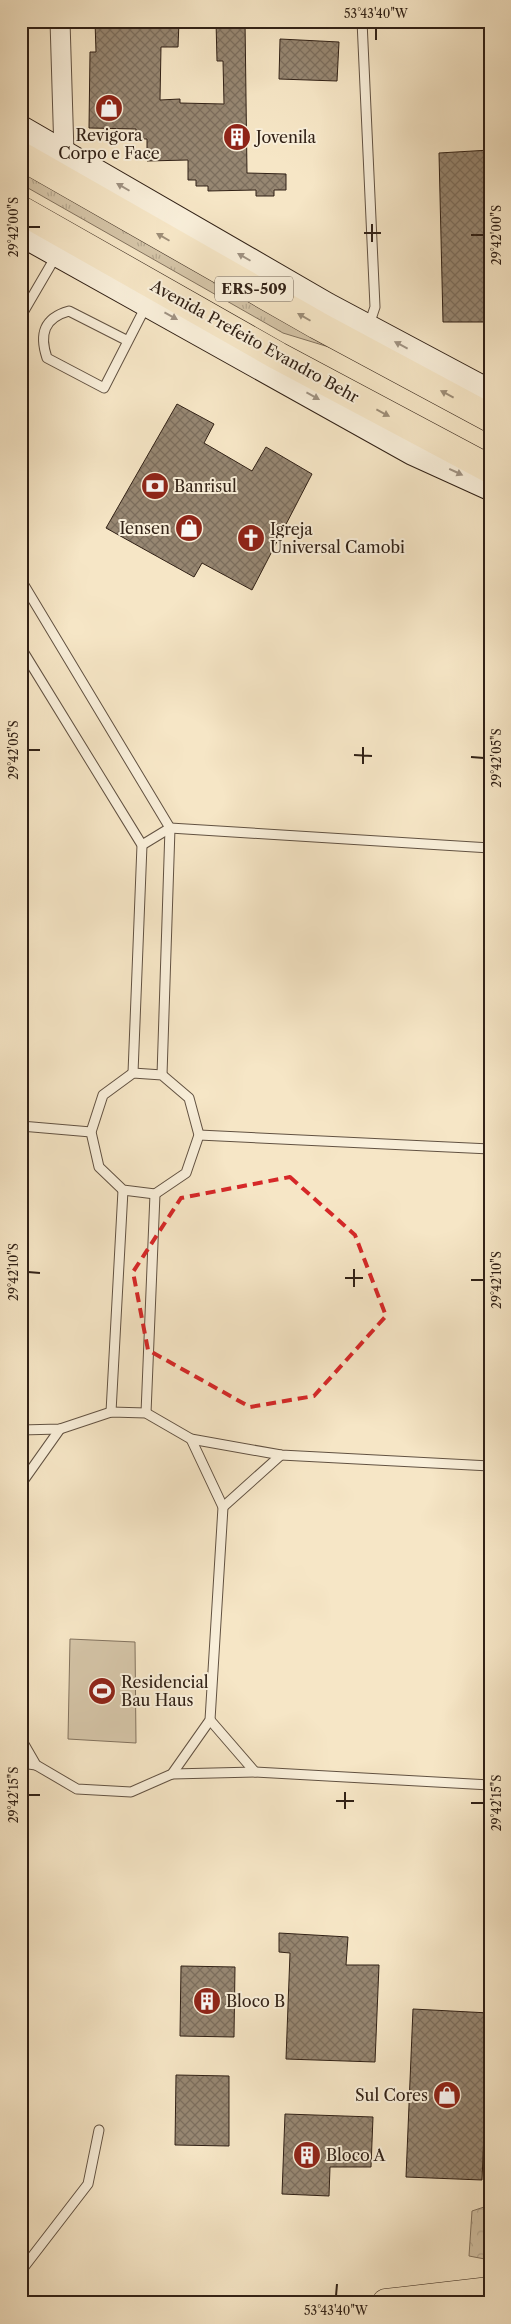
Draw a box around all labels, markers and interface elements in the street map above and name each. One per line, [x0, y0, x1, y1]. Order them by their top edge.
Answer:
text: 53°43'40"W [344, 6, 409, 21]
shop icon: Revigora Corpo e Face [94, 93, 124, 123]
building icon: Jovenila [222, 122, 252, 152]
place label: Revigora Corpo e Face [58, 125, 160, 163]
place label: Jovenila [253, 127, 317, 147]
one-way arrow [116, 183, 131, 191]
text: 29°42'00"S [6, 197, 21, 257]
text: 29°42'00"S [489, 205, 504, 265]
one-way arrow [156, 232, 169, 241]
one-way arrow [237, 253, 250, 262]
street label: Avenida Prefeito Evandro Behr [146, 275, 363, 407]
road number: ERS-509 [215, 276, 293, 302]
one-way arrow [164, 312, 177, 321]
one-way arrow [297, 313, 310, 322]
one-way arrow [394, 341, 407, 350]
one-way arrow [440, 390, 454, 399]
one-way arrow [306, 391, 319, 400]
one-way arrow [376, 409, 390, 417]
one-way arrow [449, 468, 463, 476]
bank icon: Banrisul [140, 471, 170, 501]
place label: Banrisul [174, 476, 237, 496]
shop icon: Iensen [174, 513, 204, 543]
place label: Iensen [119, 518, 170, 538]
place label: Igreja Universal Camobi [270, 519, 405, 557]
church icon: Igreja Universal Camobi [236, 523, 266, 553]
text: 29°42'05"S [6, 720, 21, 780]
text: 29°42'05"S [489, 728, 504, 788]
text: 29°42'10"S [6, 1243, 21, 1301]
text: 29°42'10"S [489, 1251, 504, 1309]
place label: Residencial Bau Haus [121, 1672, 209, 1710]
sports icon: Residencial Bau Haus [87, 1676, 117, 1706]
text: 29°42'15"S [6, 1767, 21, 1823]
text: 29°42'15"S [489, 1775, 504, 1831]
building icon: Bloco B [192, 1986, 222, 2016]
place label: Bloco B [226, 1991, 285, 2011]
shop icon: Sul Cores [432, 2080, 462, 2110]
place label: Sul Cores [355, 2085, 428, 2105]
building icon: Bloco A [292, 2140, 322, 2170]
place label: Bloco A [326, 2145, 386, 2165]
text: 53°43'40"W [304, 2303, 369, 2318]

